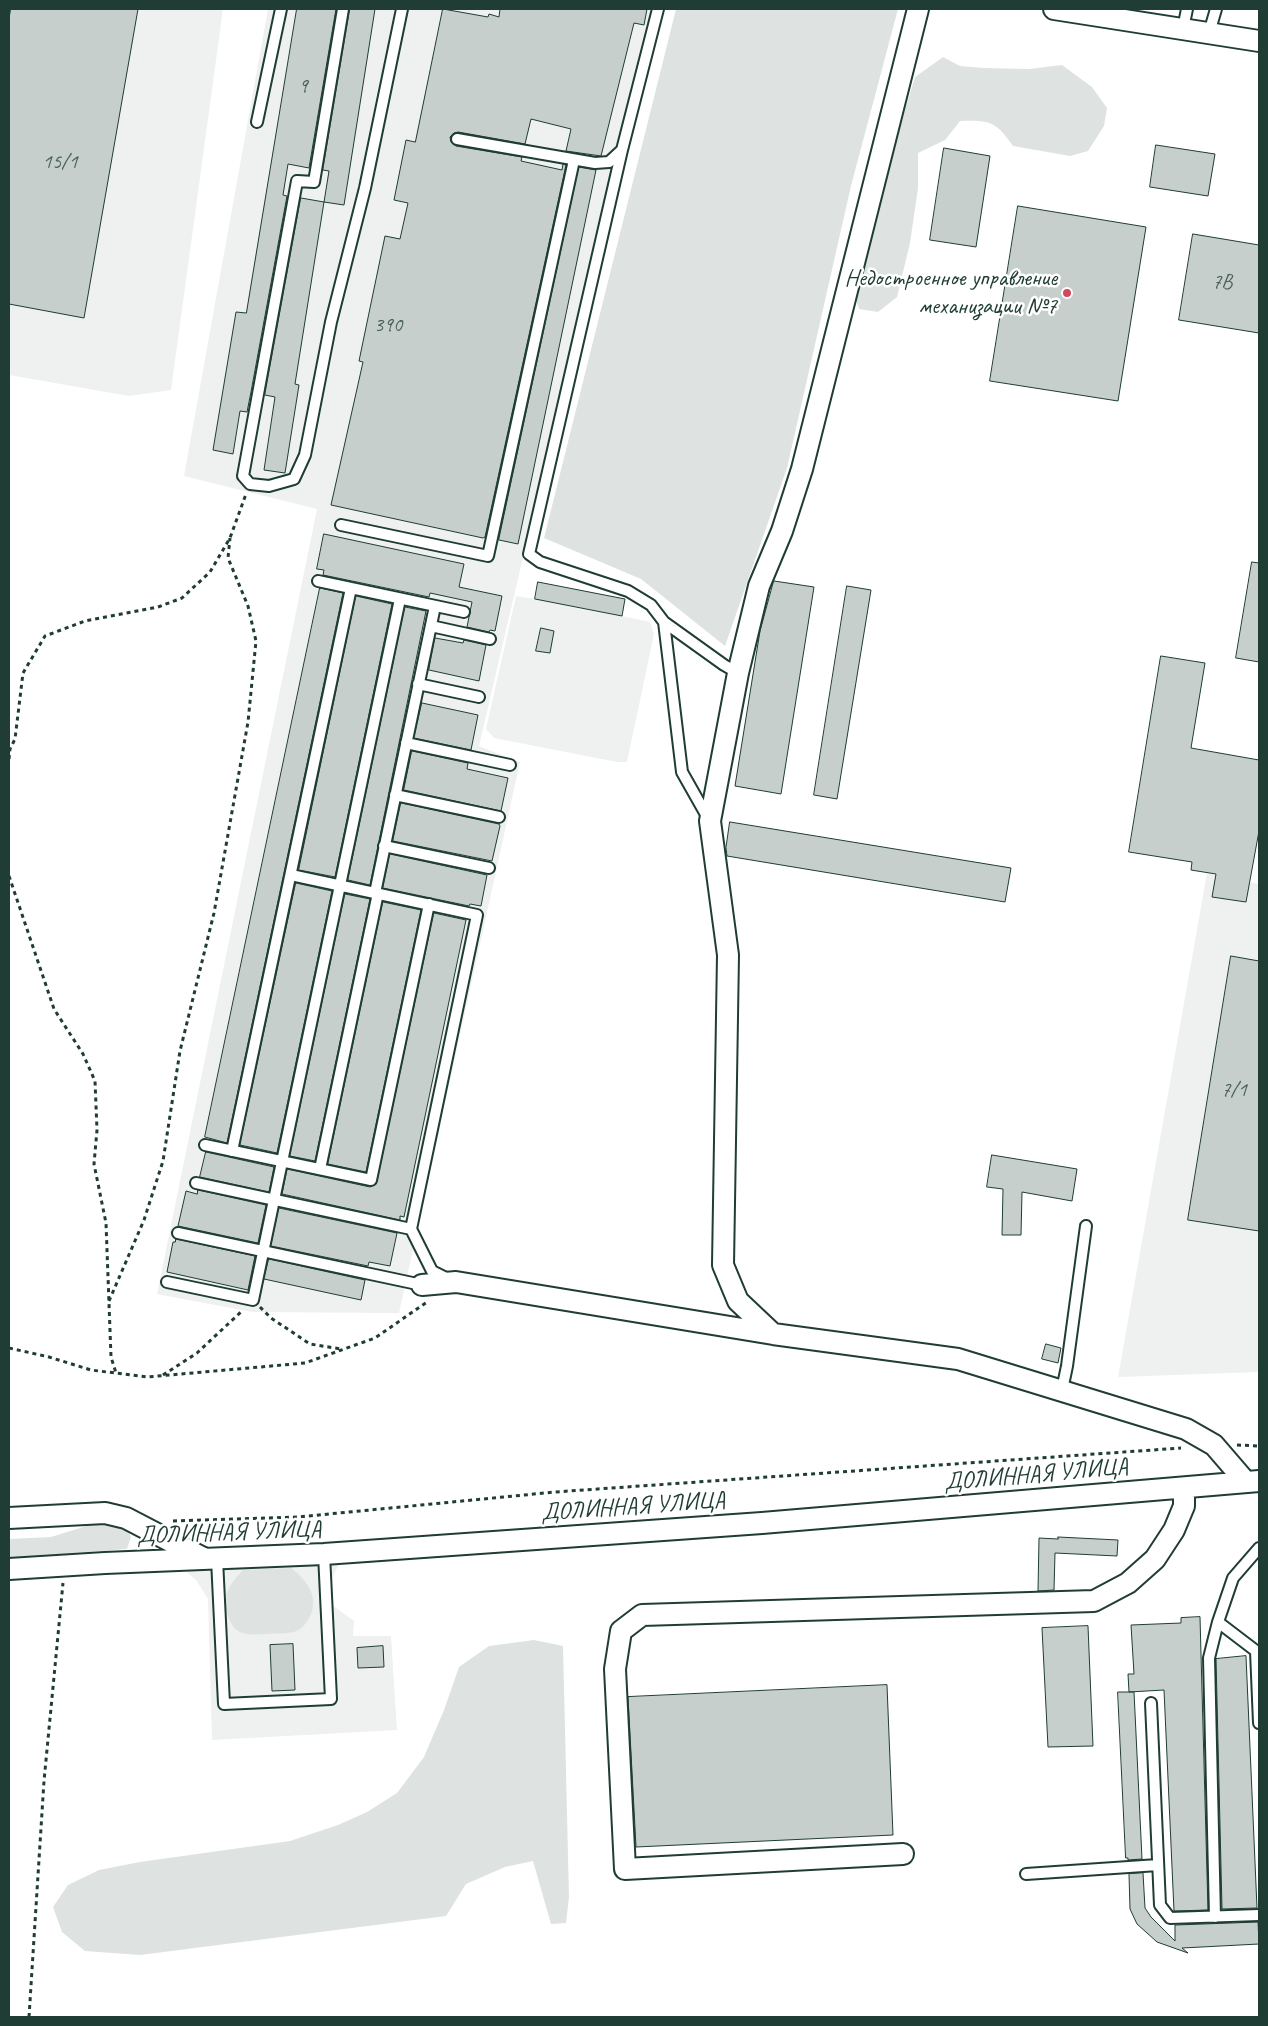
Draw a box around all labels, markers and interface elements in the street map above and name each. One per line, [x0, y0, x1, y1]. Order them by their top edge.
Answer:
house number: 9 [298, 73, 308, 99]
house number: 15/1 [42, 149, 78, 175]
place label: Недостроенное управление механизации №7 [844, 265, 1057, 321]
house number: 7В [1212, 269, 1232, 295]
marker: Недостроенное управление механизации №7 [1061, 287, 1073, 299]
house number: 390 [374, 312, 402, 338]
house number: 7/1 [1221, 1077, 1247, 1103]
street label: ДОЛИННАЯ УЛИЦА [943, 1453, 1129, 1497]
street label: ДОЛИННАЯ УЛИЦА [540, 1486, 726, 1528]
street label: ДОЛИННАЯ УЛИЦА [136, 1515, 322, 1551]

